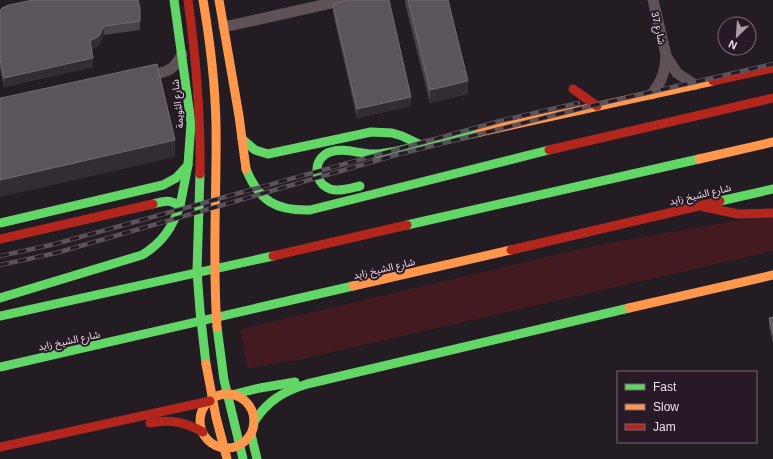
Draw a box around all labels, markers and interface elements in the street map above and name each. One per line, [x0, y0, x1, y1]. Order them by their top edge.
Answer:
street label: شارع 37 [647, 11, 668, 46]
north arrow [717, 16, 757, 56]
text: N [727, 38, 739, 52]
street label: شارع الثويمة [169, 78, 188, 129]
street label: شارع الشيخ زايد [668, 182, 733, 209]
street label: شارع الشيخ زايد [352, 256, 417, 283]
street label: شارع الشيخ زايد [37, 329, 102, 354]
legend [617, 371, 757, 443]
text: Fast [653, 380, 677, 394]
text: Slow [653, 400, 679, 414]
text: Jam [653, 420, 676, 434]

